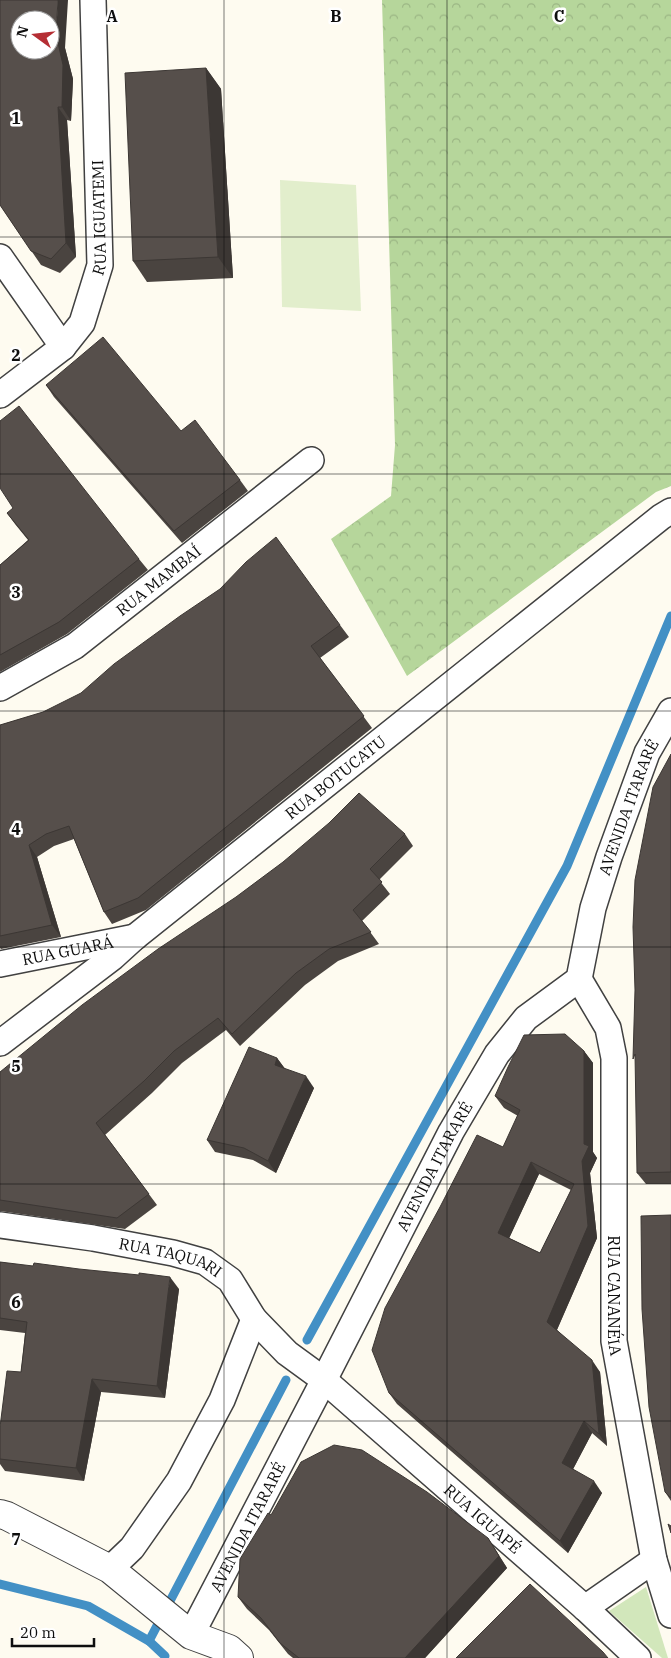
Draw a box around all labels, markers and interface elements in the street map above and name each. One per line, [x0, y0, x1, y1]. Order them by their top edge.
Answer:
text: A [106, 6, 118, 26]
text: B [330, 6, 342, 26]
text: C [554, 6, 564, 26]
north arrow [10, 10, 60, 60]
text: N [12, 24, 33, 39]
text: 1 [11, 108, 21, 128]
street label: RUA IGUATEMI [87, 160, 110, 278]
text: 2 [11, 345, 21, 365]
street label: RUA MAMBAÍ [112, 540, 205, 620]
text: 3 [11, 582, 21, 602]
street label: RUA BOTUCATU [281, 731, 390, 823]
street label: AVENIDA ITARARÉ [594, 735, 663, 878]
text: 4 [11, 819, 21, 839]
street label: RUA GUARÁ [20, 931, 115, 969]
text: 5 [11, 1056, 21, 1076]
street label: AVENIDA ITARARÉ [392, 1097, 477, 1235]
street label: RUA TAQUARI [117, 1233, 226, 1281]
street label: RUA CANANÉIA [604, 1235, 626, 1357]
text: 6 [11, 1292, 21, 1312]
street label: AVENIDA ITARARÉ [205, 1458, 290, 1595]
street label: RUA IGUAPÉ [440, 1479, 526, 1558]
text: 7 [11, 1529, 21, 1549]
scale bar [12, 1616, 95, 1648]
text: 20 m [20, 1623, 56, 1642]

